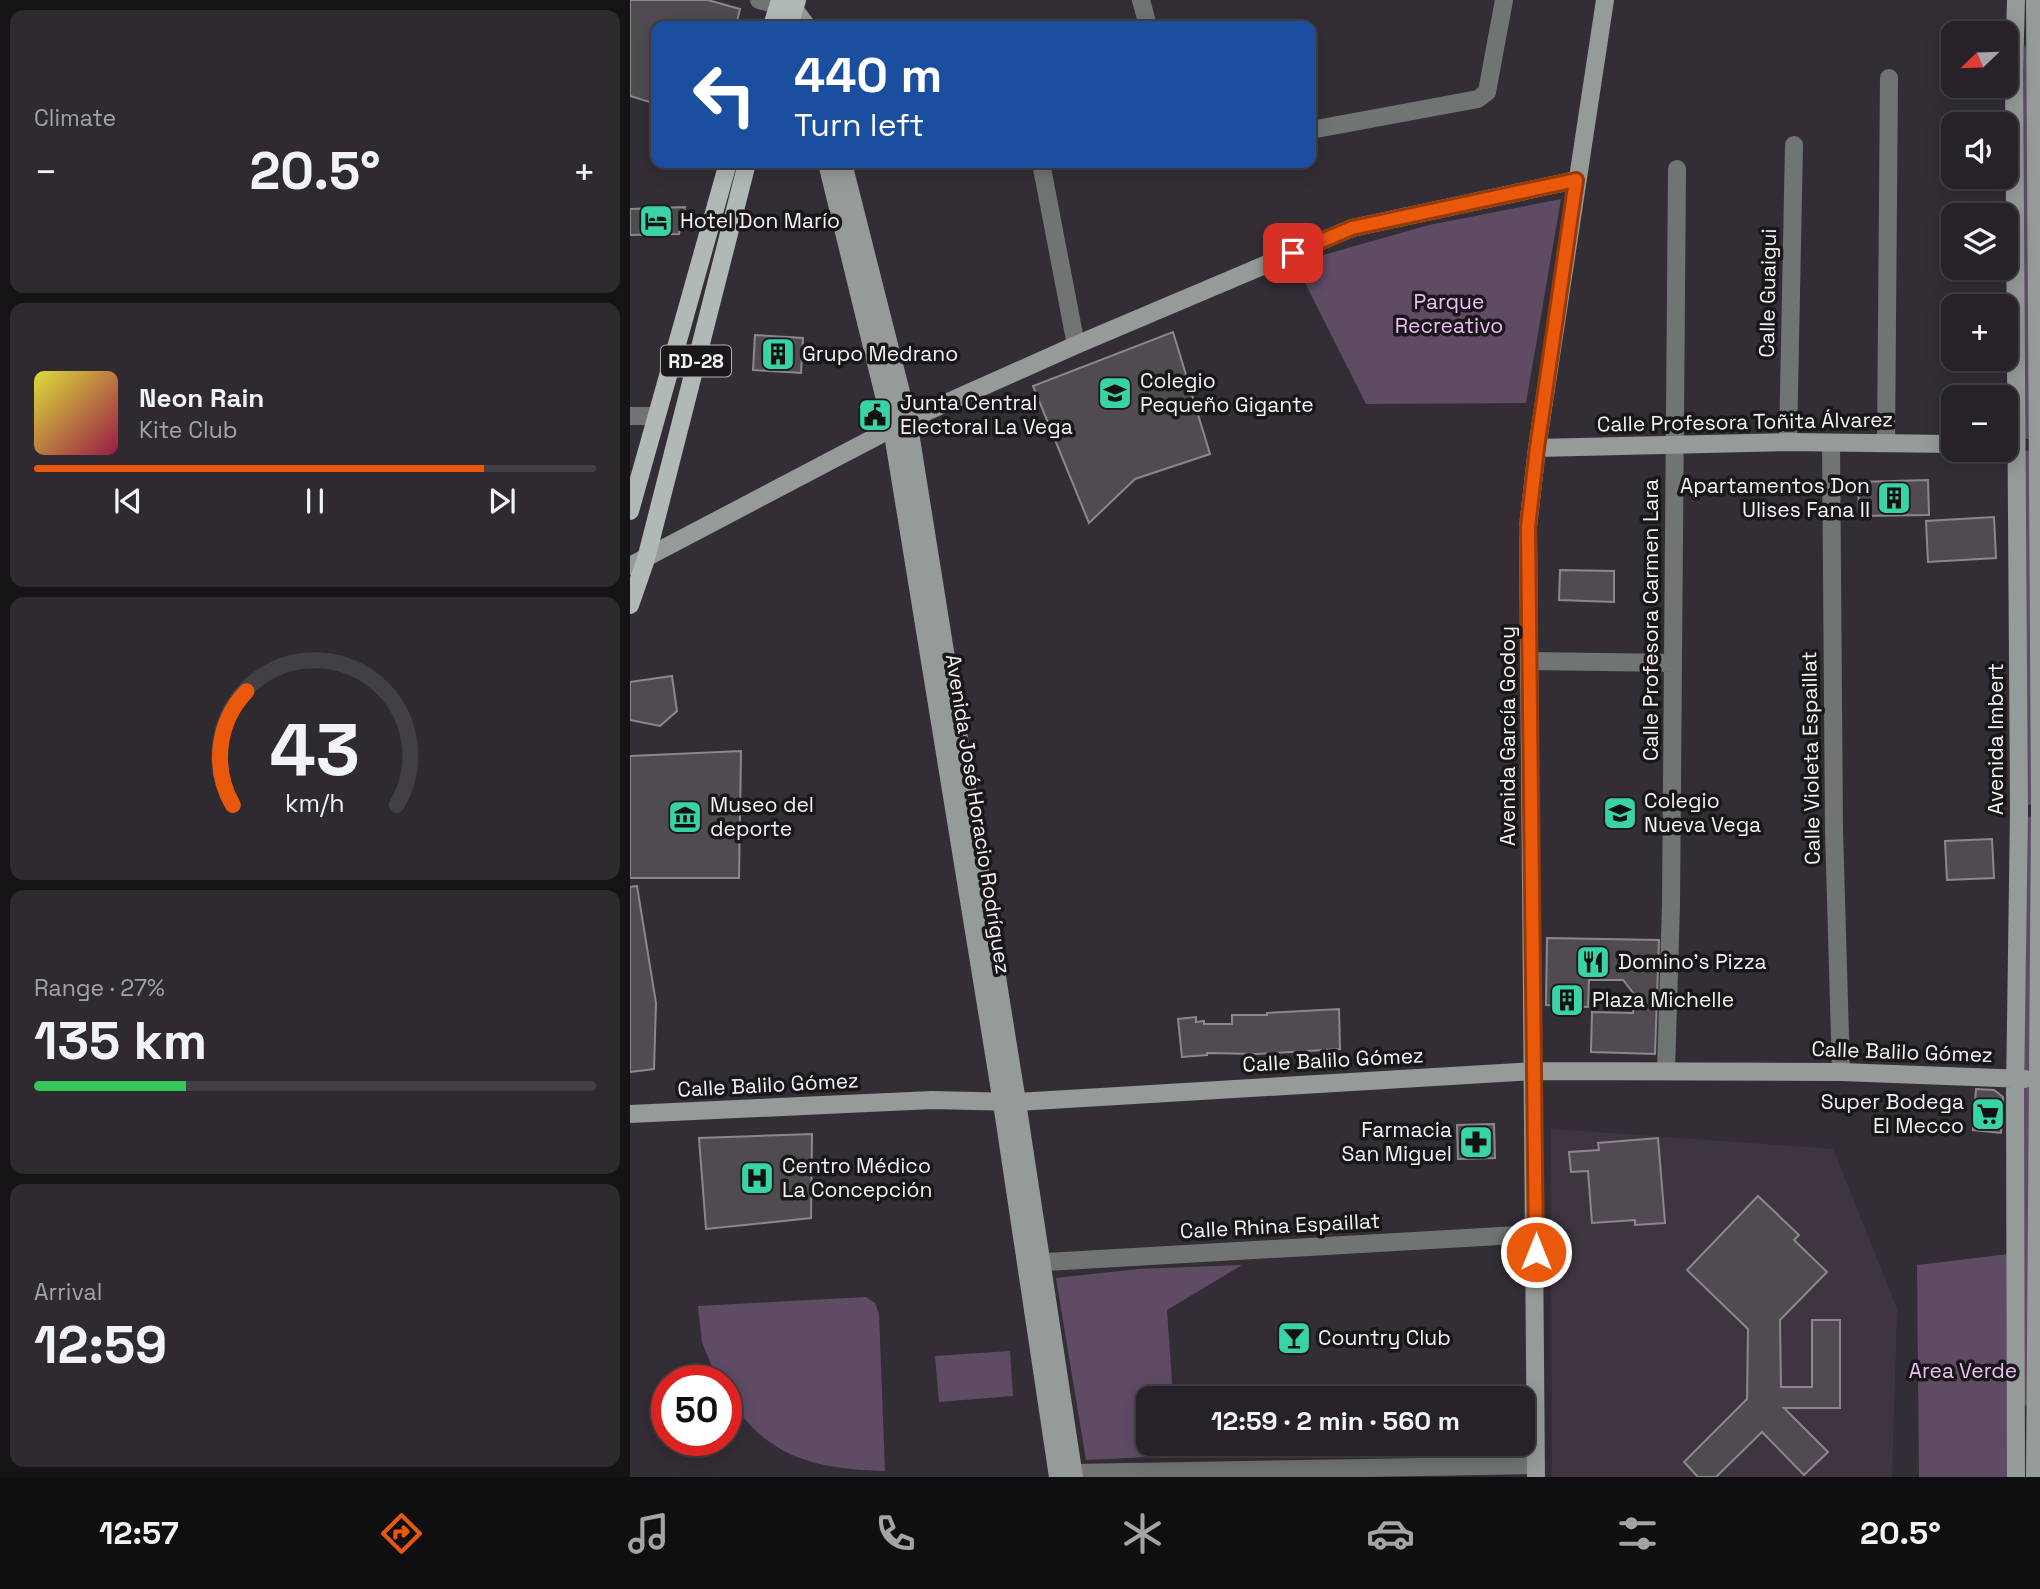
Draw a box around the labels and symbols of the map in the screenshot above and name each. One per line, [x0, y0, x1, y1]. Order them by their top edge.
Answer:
north arrow [1941, 21, 2018, 98]
hotel icon: Hotel Don Marío [637, 202, 675, 240]
place label: Hotel Don Marío [680, 207, 840, 234]
pin [1263, 223, 1323, 283]
street label: Calle Guaigui [1753, 228, 1782, 358]
park label: Parque Recreativo [1395, 288, 1503, 339]
building icon: Grupo Medrano [759, 335, 797, 373]
place label: Grupo Medrano [802, 340, 958, 367]
road number: RD-28 [661, 346, 731, 376]
place label: Colegio Pequeño Gigante [1140, 367, 1314, 418]
school or university icon: Colegio Pequeño Gigante [1096, 374, 1134, 412]
place label: Junta Central Electoral La Vega [900, 389, 1073, 440]
public building icon: Junta Central Electoral La Vega [856, 396, 894, 434]
street label: Calle Profesora Toñita Álvarez [1597, 405, 1893, 438]
place label: Apartamentos Don Ulises Fana II [1680, 472, 1870, 523]
street label: Calle Profesora Carmen Lara [1637, 479, 1664, 761]
building icon: Apartamentos Don Ulises Fana II [1875, 479, 1913, 517]
street label: Avenida García Godoy [1494, 626, 1521, 846]
street label: Calle Violeta Espaillat [1795, 651, 1826, 865]
street label: Avenida José Horacio Rodríguez [940, 652, 1017, 976]
street label: Avenida Imbert [1982, 663, 2009, 815]
place label: Colegio Nueva Vega [1644, 787, 1761, 838]
place label: Museo del deporte [710, 791, 814, 842]
school or university icon: Colegio Nueva Vega [1601, 794, 1639, 832]
museum icon: Museo del deporte [666, 798, 704, 836]
restaurant icon: Domino's Pizza [1574, 943, 1612, 981]
place label: Domino's Pizza [1618, 948, 1767, 975]
building icon: Plaza Michelle [1548, 981, 1586, 1019]
place label: Plaza Michelle [1592, 986, 1734, 1013]
street label: Calle Balilo Gómez [1811, 1035, 1993, 1068]
street label: Calle Balilo Gómez [1242, 1041, 1424, 1078]
street label: Calle Balilo Gómez [677, 1066, 859, 1103]
place label: Super Bodega El Mecco [1821, 1088, 1964, 1139]
supermarket icon: Super Bodega El Mecco [1969, 1095, 2007, 1133]
place label: Farmacia San Miguel [1342, 1116, 1452, 1167]
pharmacy icon: Farmacia San Miguel [1457, 1123, 1495, 1161]
place label: Centro Médico La Concepción [782, 1152, 932, 1203]
hospital icon: Centro Médico La Concepción [738, 1159, 776, 1197]
street label: Calle Rhina Espaillat [1179, 1207, 1381, 1244]
position arrow [1499, 1215, 1573, 1289]
bar icon: Country Club [1275, 1319, 1313, 1357]
place label: Country Club [1318, 1324, 1451, 1351]
park label: Area Verde [1909, 1357, 2017, 1384]
speed limit sign: 50 [651, 1365, 742, 1456]

